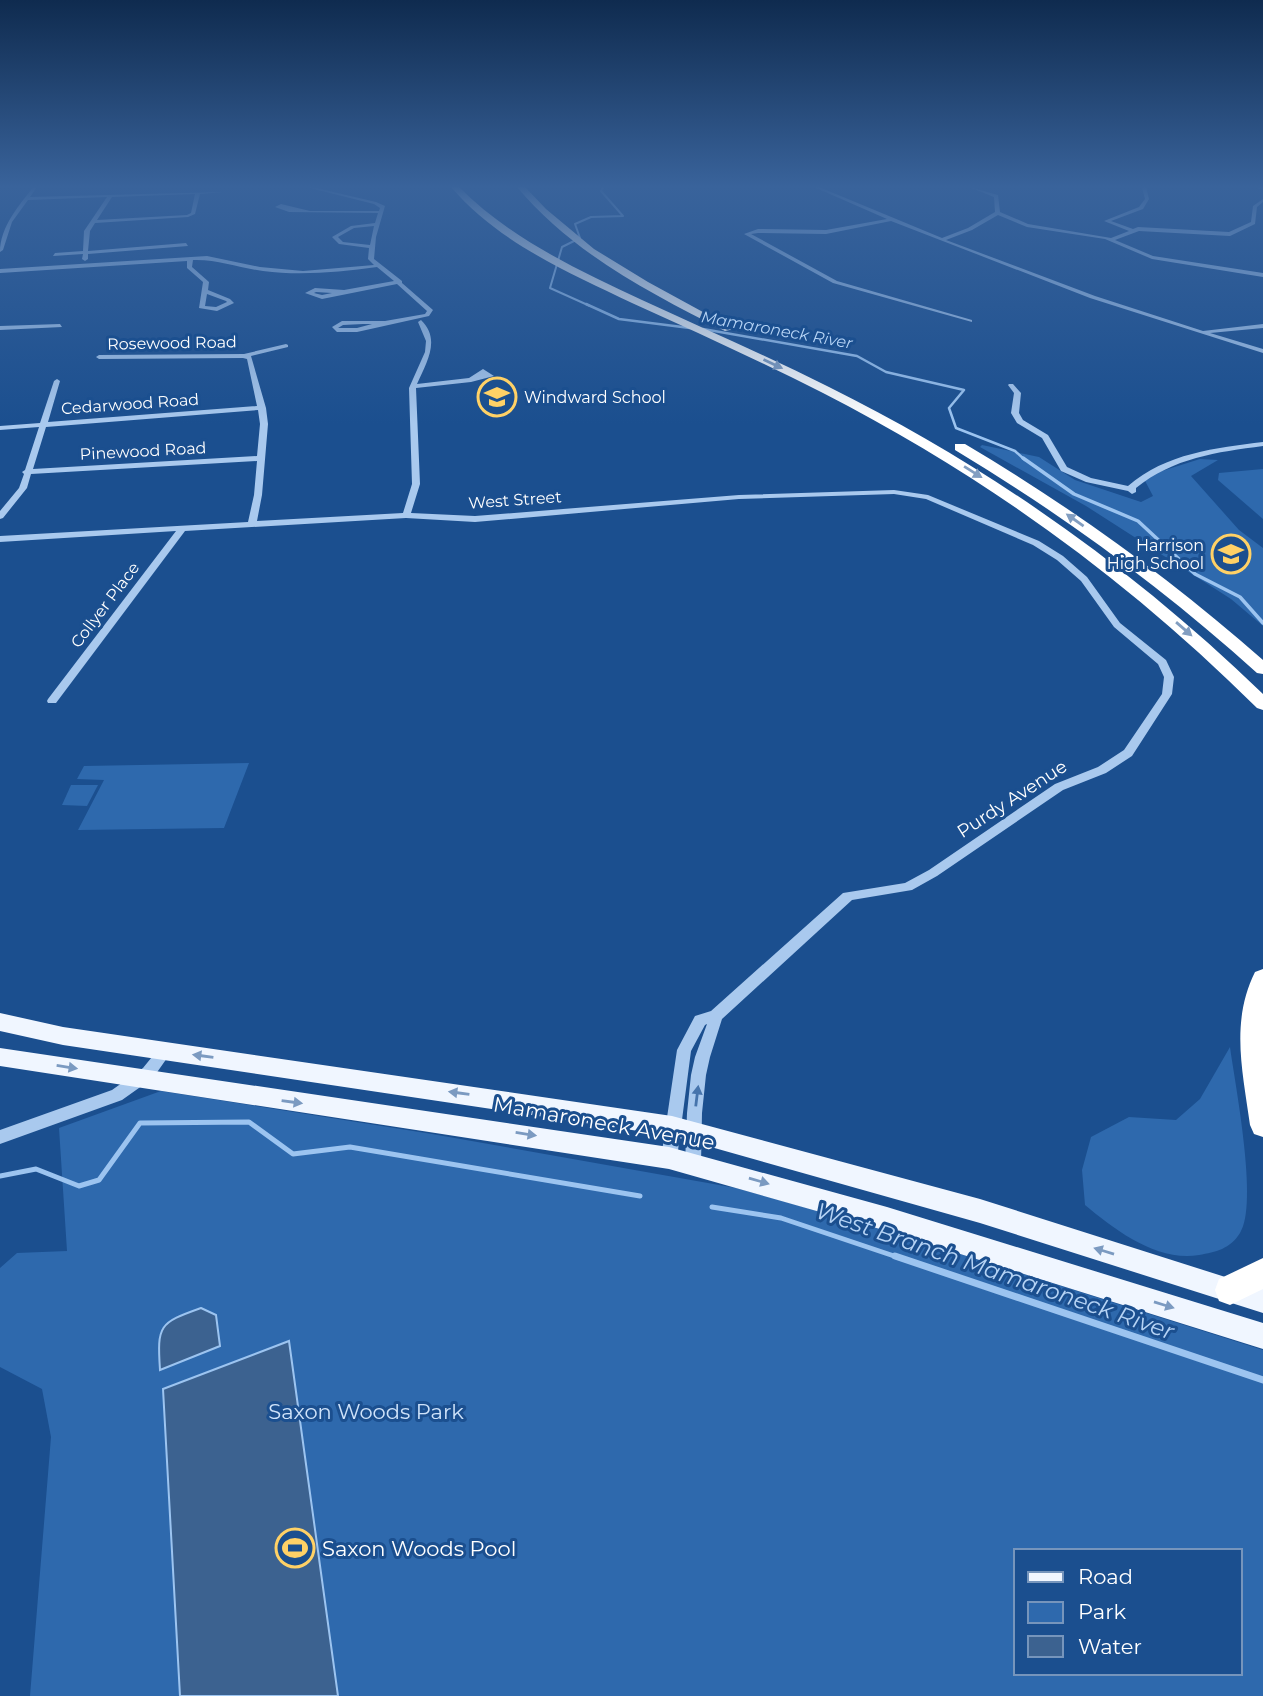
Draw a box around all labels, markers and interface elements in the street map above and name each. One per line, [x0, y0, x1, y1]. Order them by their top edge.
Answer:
water label: Mamaroneck River [700, 307, 855, 353]
street label: Rosewood Road [107, 332, 237, 354]
one-way arrow [763, 359, 783, 370]
school or university icon: Windward School [476, 376, 518, 418]
place label: Windward School [524, 388, 666, 407]
street label: Cedarwood Road [60, 390, 200, 418]
street label: Pinewood Road [79, 438, 207, 464]
one-way arrow [964, 465, 983, 478]
street label: West Street [468, 487, 563, 513]
one-way arrow [1066, 513, 1084, 527]
school or university icon: Harrison High School [1210, 533, 1252, 575]
place label: Harrison High School [1107, 536, 1204, 573]
street label: Collyer Place [67, 559, 143, 651]
one-way arrow [1175, 621, 1193, 637]
street label: Purdy Avenue [953, 755, 1071, 843]
one-way arrow [192, 1051, 214, 1062]
one-way arrow [57, 1062, 79, 1073]
one-way arrow [692, 1085, 703, 1107]
one-way arrow [448, 1088, 470, 1099]
street label: Mamaroneck Avenue [491, 1091, 717, 1155]
one-way arrow [281, 1097, 303, 1108]
one-way arrow [515, 1129, 537, 1140]
one-way arrow [749, 1177, 770, 1187]
water label: West Branch Mamaroneck River [812, 1196, 1178, 1346]
one-way arrow [1094, 1246, 1115, 1256]
one-way arrow [1154, 1301, 1175, 1311]
park label: Saxon Woods Park [268, 1399, 464, 1424]
sports icon: Saxon Woods Pool [274, 1527, 316, 1569]
place label: Saxon Woods Pool [322, 1536, 516, 1561]
legend [1014, 1549, 1242, 1675]
text: Road [1078, 1564, 1133, 1589]
text: Park [1078, 1599, 1126, 1624]
text: Water [1078, 1634, 1142, 1659]

